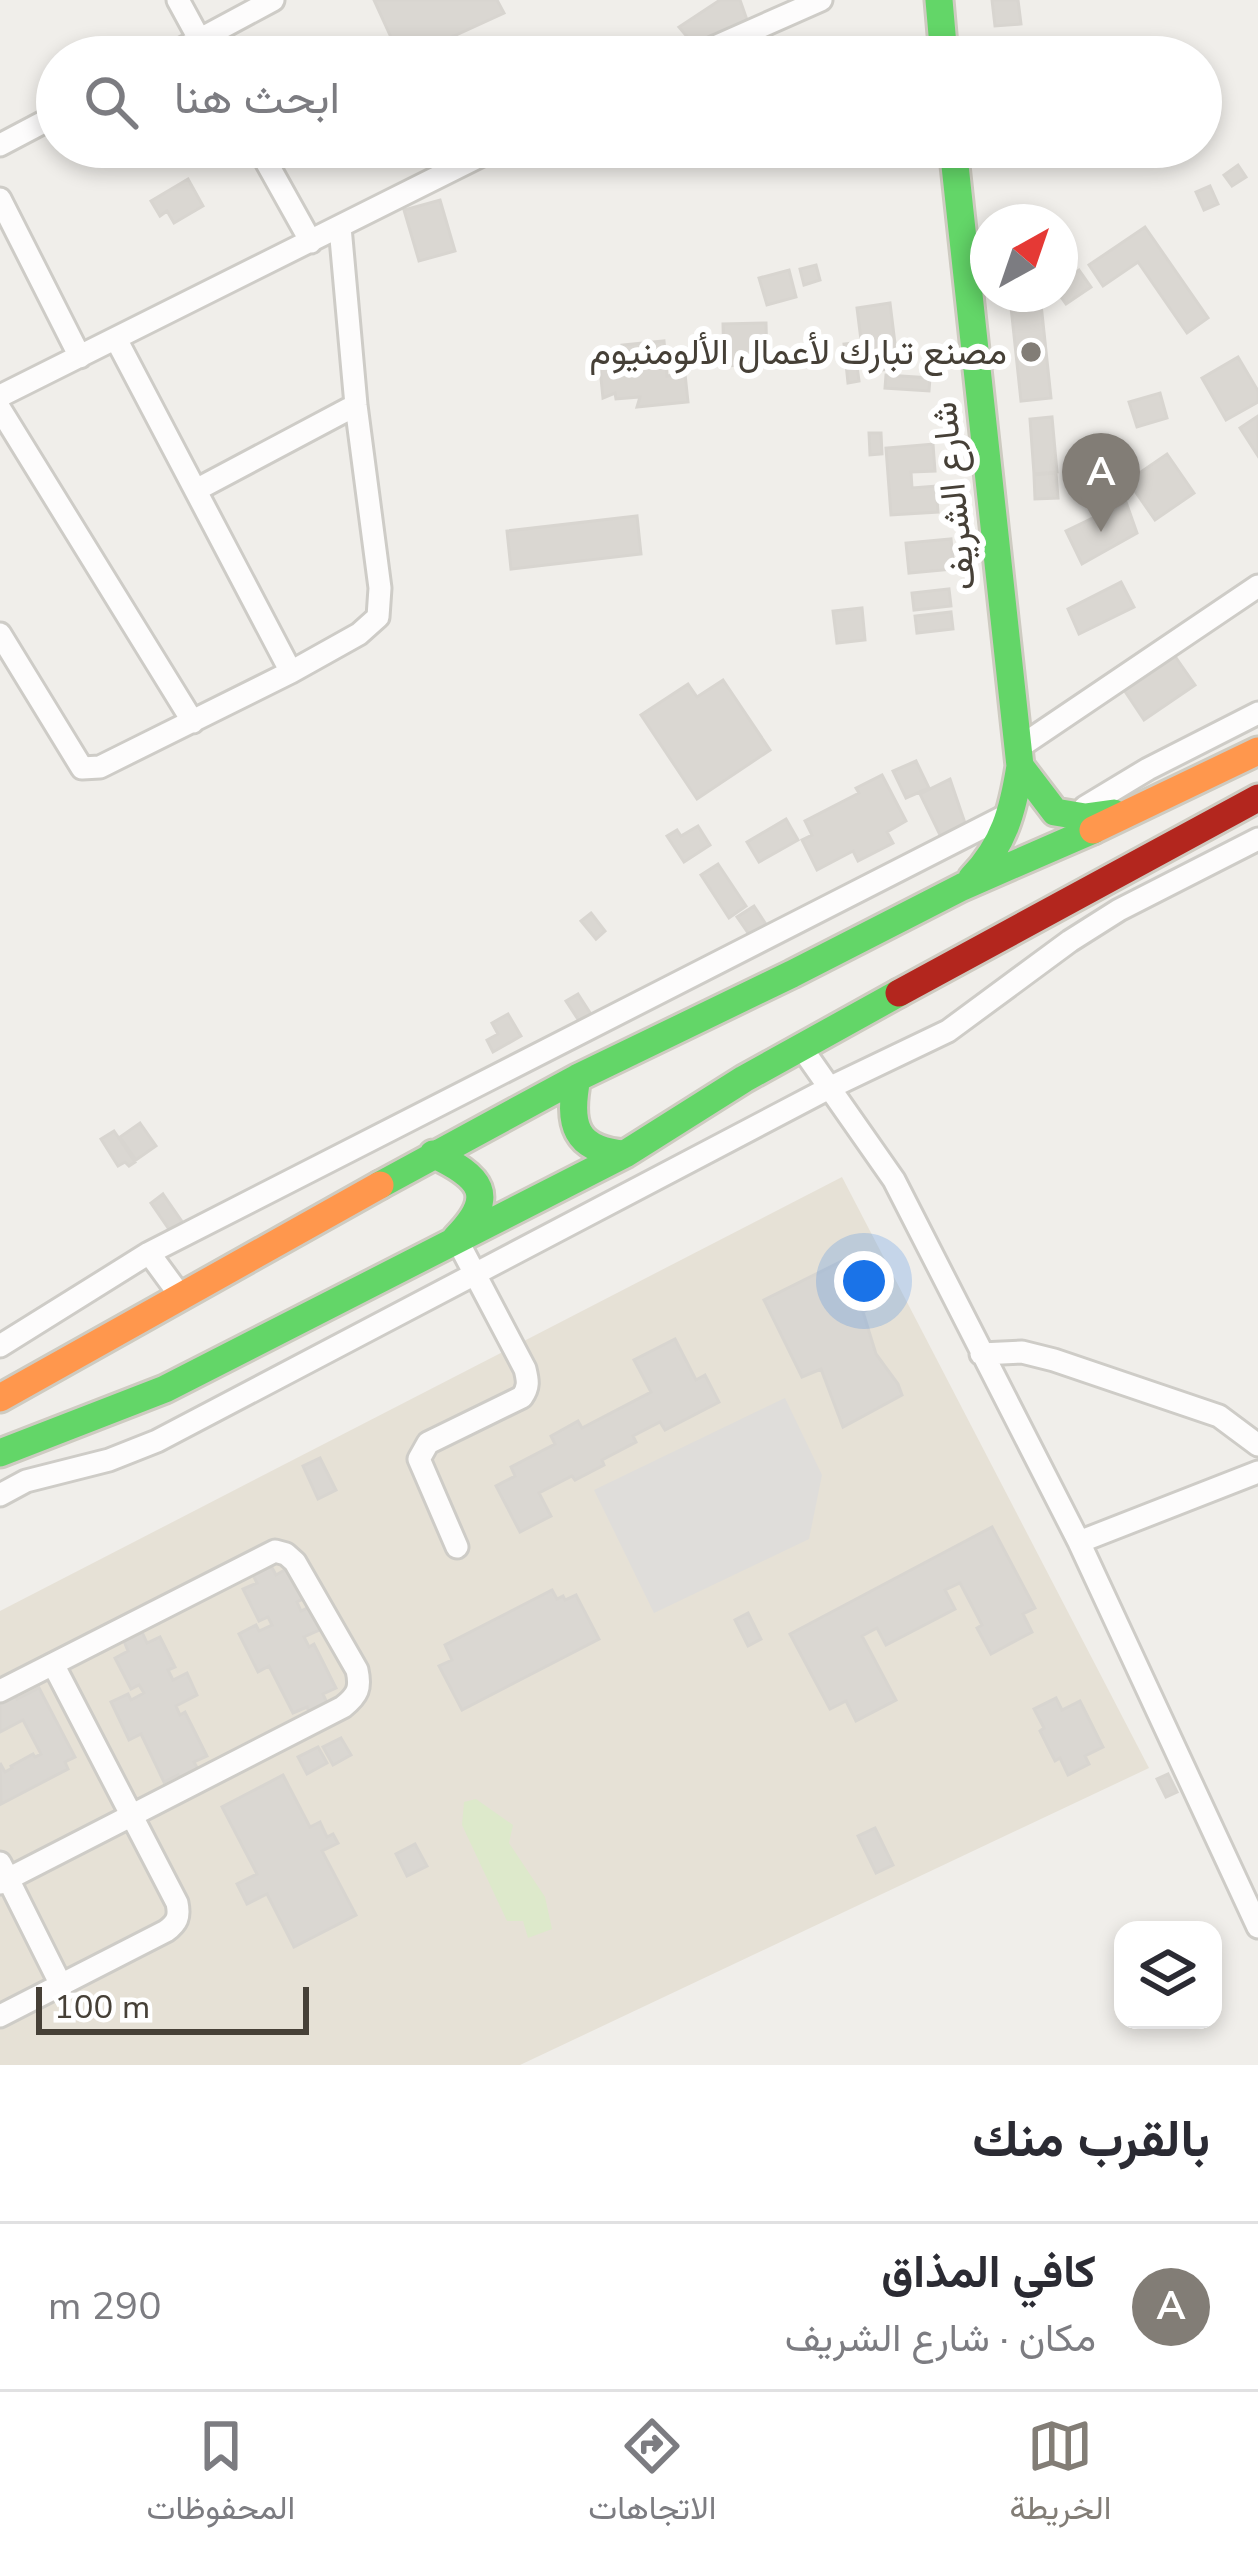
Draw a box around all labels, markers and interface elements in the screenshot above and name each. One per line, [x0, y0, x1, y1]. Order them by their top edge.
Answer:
search box [36, 36, 1222, 168]
text: ابحث هنا [174, 68, 340, 129]
icon: search [78, 69, 144, 135]
north arrow [970, 204, 1078, 312]
place label: مصنع تبارك لأعمال الألومنيوم [590, 328, 1007, 377]
marker: مصنع تبارك لأعمال الألومنيوم [1018, 339, 1044, 365]
street label: شارع الشريف [920, 399, 988, 593]
pin: A [1062, 433, 1140, 532]
your location [834, 1251, 894, 1311]
map controls [1114, 1921, 1222, 2029]
button: layers [1114, 1921, 1222, 2029]
scale bar [36, 1981, 309, 2034]
text: 100 m [54, 1985, 150, 2030]
text: بالقرب منك [972, 2104, 1210, 2174]
text: كافي المذاق [881, 2242, 1096, 2303]
text: 290 m [48, 2280, 162, 2333]
text: A [1156, 2280, 1186, 2333]
text: مكان · شارع الشريف [785, 2312, 1096, 2365]
tab: المحفوظات [147, 2413, 295, 2537]
tab: الاتجاهات [588, 2413, 716, 2537]
tab: الخريطة [1009, 2413, 1111, 2537]

